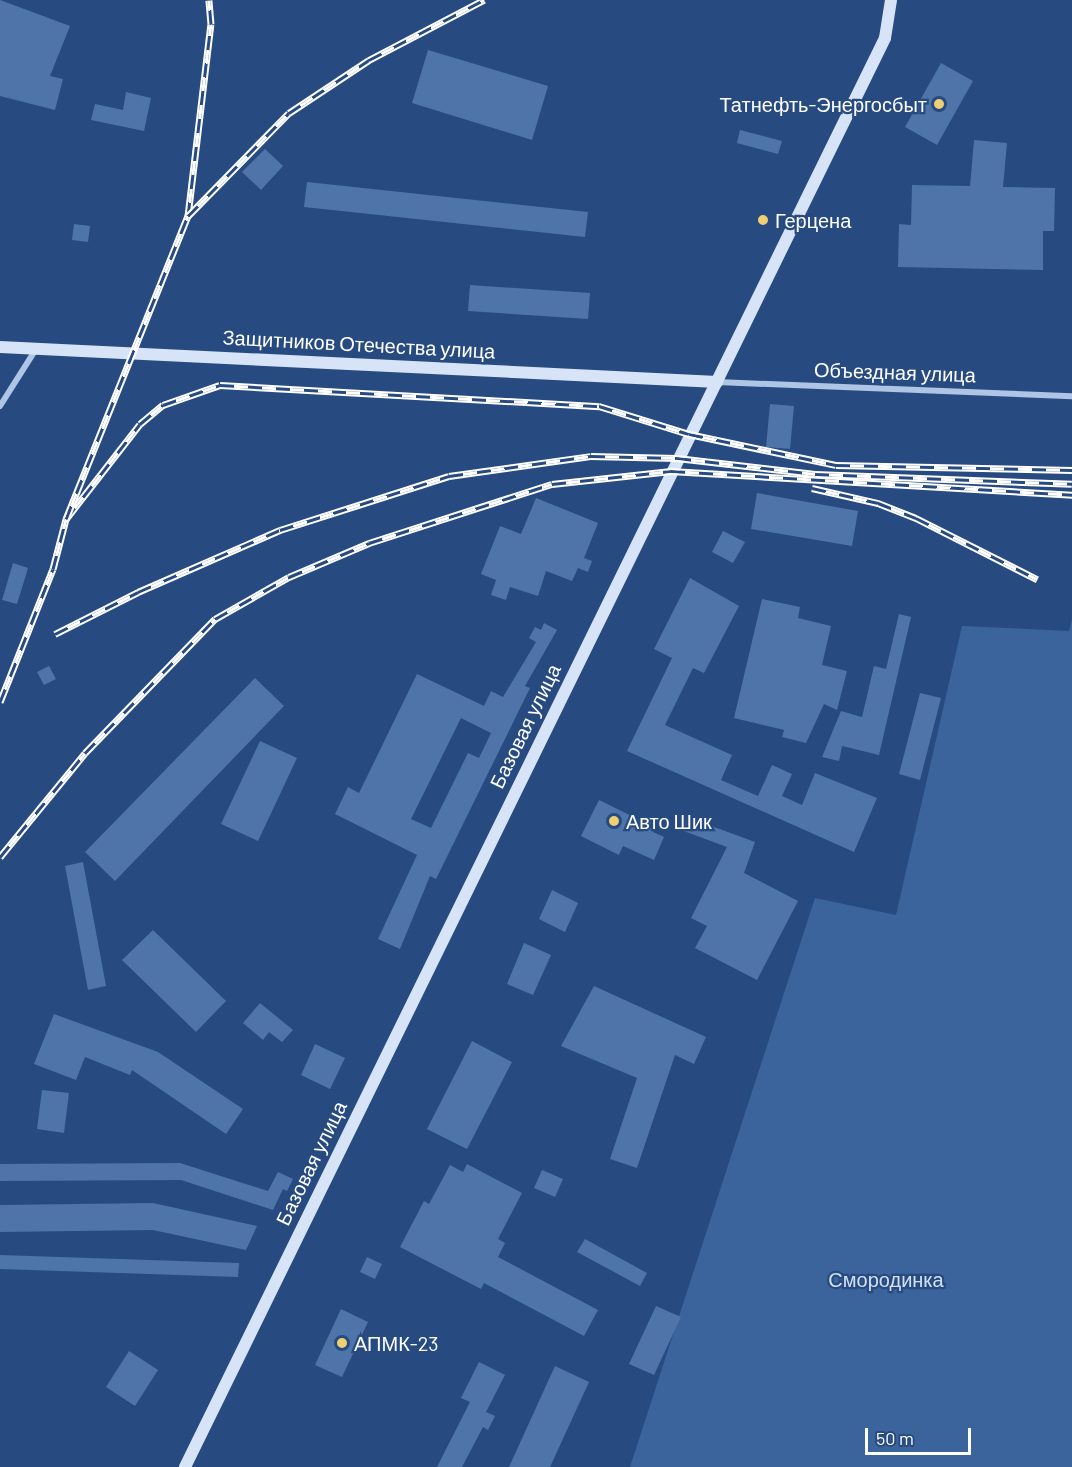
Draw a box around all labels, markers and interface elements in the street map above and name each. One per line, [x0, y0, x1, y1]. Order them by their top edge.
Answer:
place label: Татнефть-Энергосбыт [720, 92, 927, 116]
marker: Татнефть-Энергосбыт [932, 97, 946, 111]
place label: Герцена [775, 208, 851, 232]
marker: Герцена [756, 213, 770, 227]
street label: Защитников Отечества улица [222, 325, 496, 363]
street label: Объездная улица [814, 357, 976, 387]
street label: Базовая улица [485, 660, 565, 792]
place label: Авто Шик [626, 809, 712, 833]
marker: Авто Шик [607, 814, 621, 828]
street label: Базовая улица [271, 1097, 351, 1229]
park label: Смородинка [828, 1267, 944, 1291]
place label: АПМК-23 [354, 1331, 439, 1355]
marker: АПМК-23 [335, 1336, 349, 1350]
scale bar [868, 1416, 974, 1454]
text: 50 m [876, 1427, 914, 1449]

